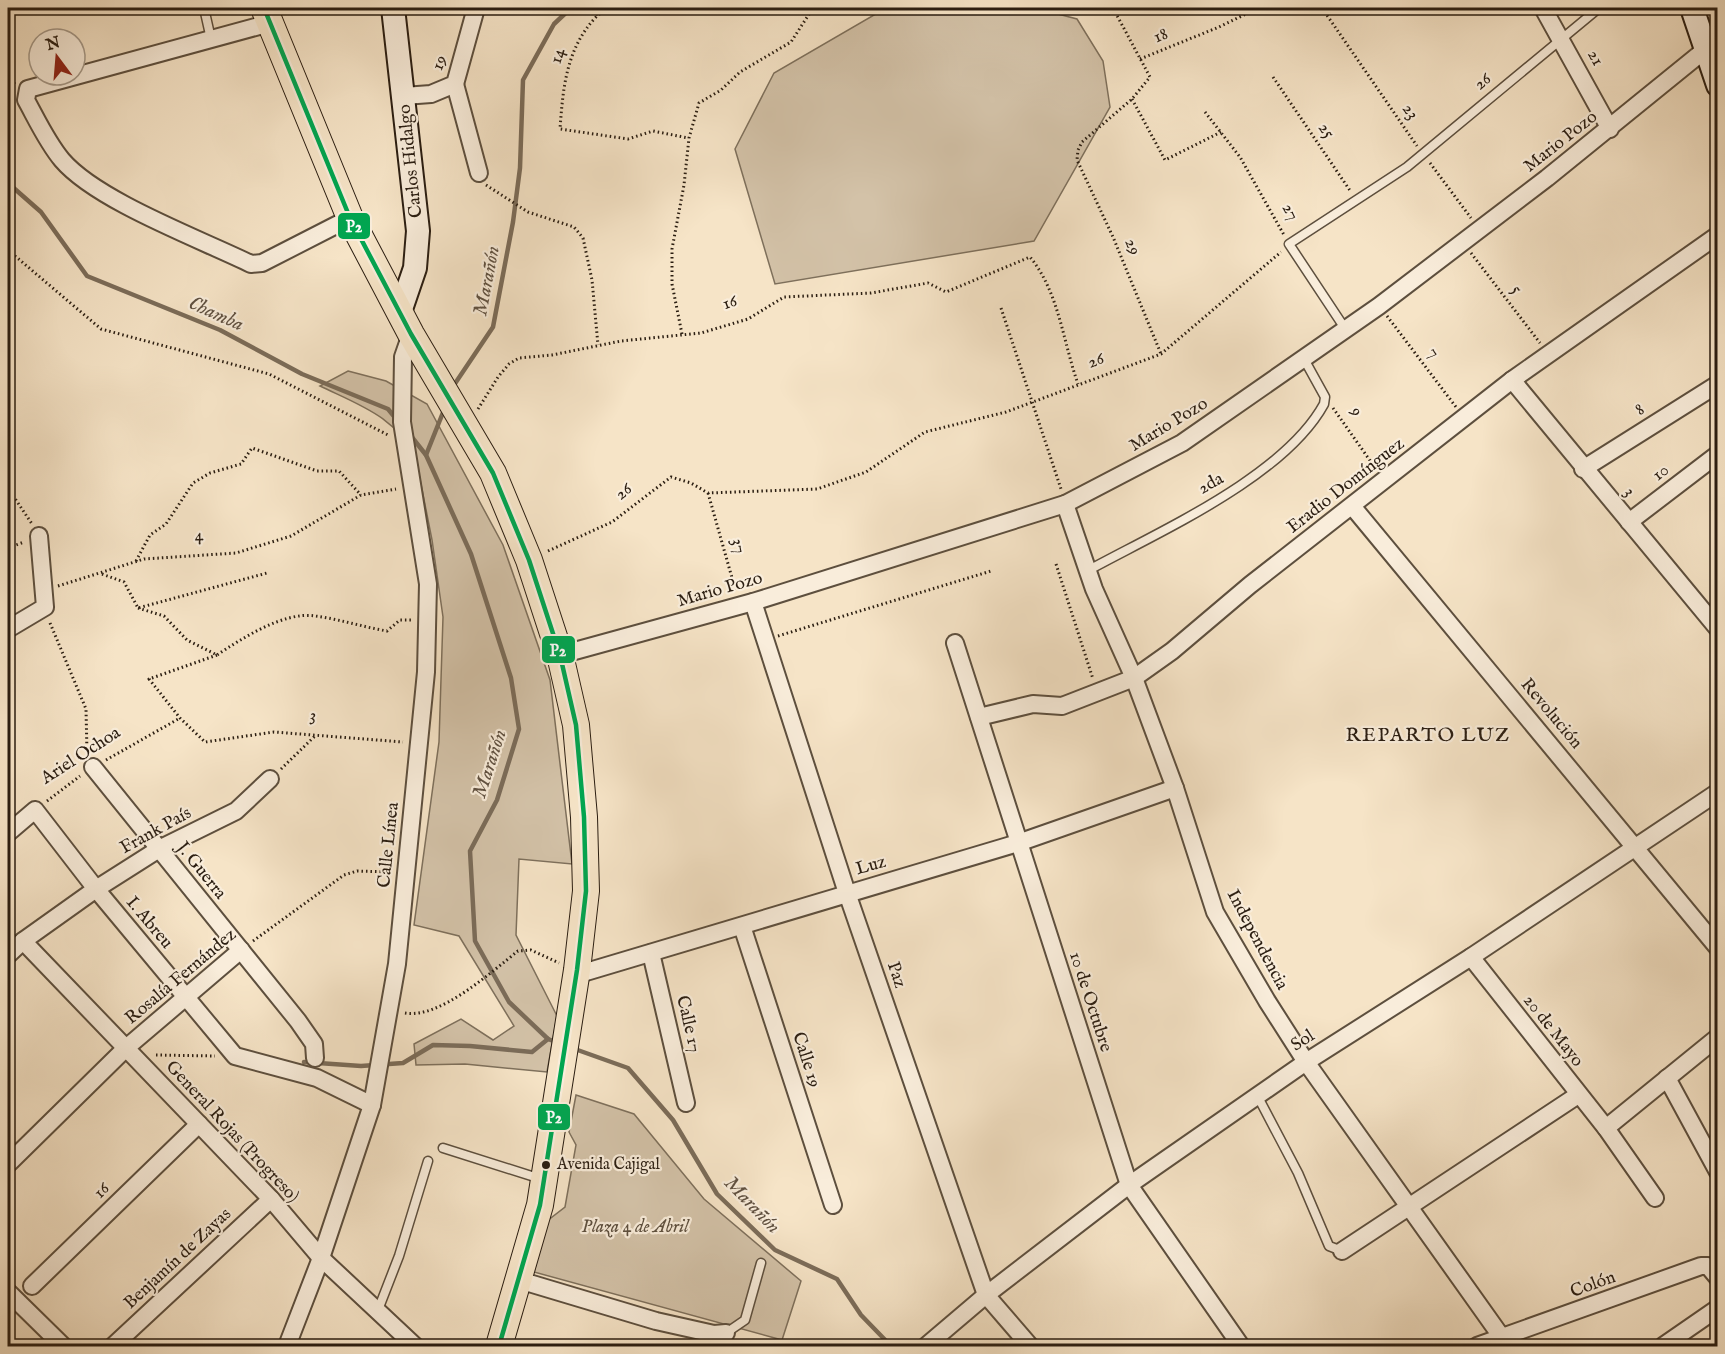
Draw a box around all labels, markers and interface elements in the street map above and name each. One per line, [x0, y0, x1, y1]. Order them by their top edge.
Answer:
street label: 18 [1150, 23, 1172, 49]
north arrow [27, 27, 87, 87]
text: N [43, 33, 63, 56]
street label: 14 [545, 45, 571, 67]
street label: 21 [1581, 46, 1609, 70]
street label: 19 [427, 52, 453, 74]
street label: 26 [1469, 68, 1497, 96]
street label: 23 [1396, 99, 1424, 125]
street label: Carlos Hidalgo [394, 103, 428, 219]
street label: Mario Pozo [1519, 106, 1603, 178]
street label: 25 [1312, 118, 1340, 144]
street label: 27 [1276, 199, 1304, 225]
line badge: P2 [337, 212, 371, 240]
text: P2 [346, 218, 363, 238]
street label: 29 [1118, 235, 1146, 259]
water label: Marañón [468, 244, 506, 318]
street label: 5 [1505, 280, 1527, 300]
street label: 16 [719, 290, 741, 316]
water label: Chamba [185, 291, 248, 337]
street label: 7 [1421, 343, 1445, 363]
street label: 26 [1085, 347, 1108, 375]
street label: Mario Pozo [1126, 392, 1213, 457]
street label: 8 [1631, 398, 1649, 422]
street label: 9 [1344, 401, 1368, 422]
street label: Eradio Domínguez [1283, 433, 1409, 539]
street label: 10 [1648, 459, 1674, 487]
street label: 2da [1194, 468, 1228, 500]
street label: 26 [611, 478, 638, 506]
street label: 3 [1618, 482, 1640, 502]
street label: 4 [194, 524, 204, 548]
street label: 37 [725, 536, 751, 556]
street label: Mario Pozo [675, 567, 765, 613]
line badge: P2 [541, 635, 576, 664]
text: P2 [550, 642, 567, 662]
street label: Revolución [1515, 674, 1587, 754]
street label: 3 [309, 704, 317, 728]
street label: Ariel Ochoa [36, 722, 125, 791]
district label: REPARTO LUZ [1345, 723, 1511, 748]
water label: Marañón [467, 727, 513, 801]
street label: Calle Línea [373, 801, 405, 889]
street label: Frank País [116, 802, 196, 860]
street label: J. Guerra [170, 836, 231, 905]
street label: Luz [853, 851, 889, 881]
street label: Independencia [1221, 886, 1293, 994]
street label: I. Abreu [120, 892, 178, 954]
street label: Rosalía Fernández [121, 924, 241, 1030]
street label: 10 de Octubre [1063, 949, 1117, 1055]
street label: Paz [881, 959, 911, 991]
street label: 20 de Mayo [1518, 990, 1589, 1072]
street label: Calle 17 [670, 993, 706, 1055]
street label: Sol [1287, 1025, 1319, 1057]
street label: Calle 19 [786, 1029, 826, 1091]
street label: General Rojas (Progreso) [160, 1056, 304, 1208]
line badge: P2 [537, 1103, 571, 1131]
text: P2 [546, 1109, 563, 1129]
place label: Avenida Cajigal [556, 1155, 661, 1175]
marker: Avenida Cajigal [540, 1159, 552, 1171]
water label: Marañón [718, 1171, 786, 1239]
street label: 16 [89, 1177, 115, 1204]
street label: Benjamín de Zayas [119, 1203, 237, 1315]
park label: Plaza 4 de Abril [582, 1216, 690, 1239]
street label: Colón [1567, 1266, 1619, 1304]

